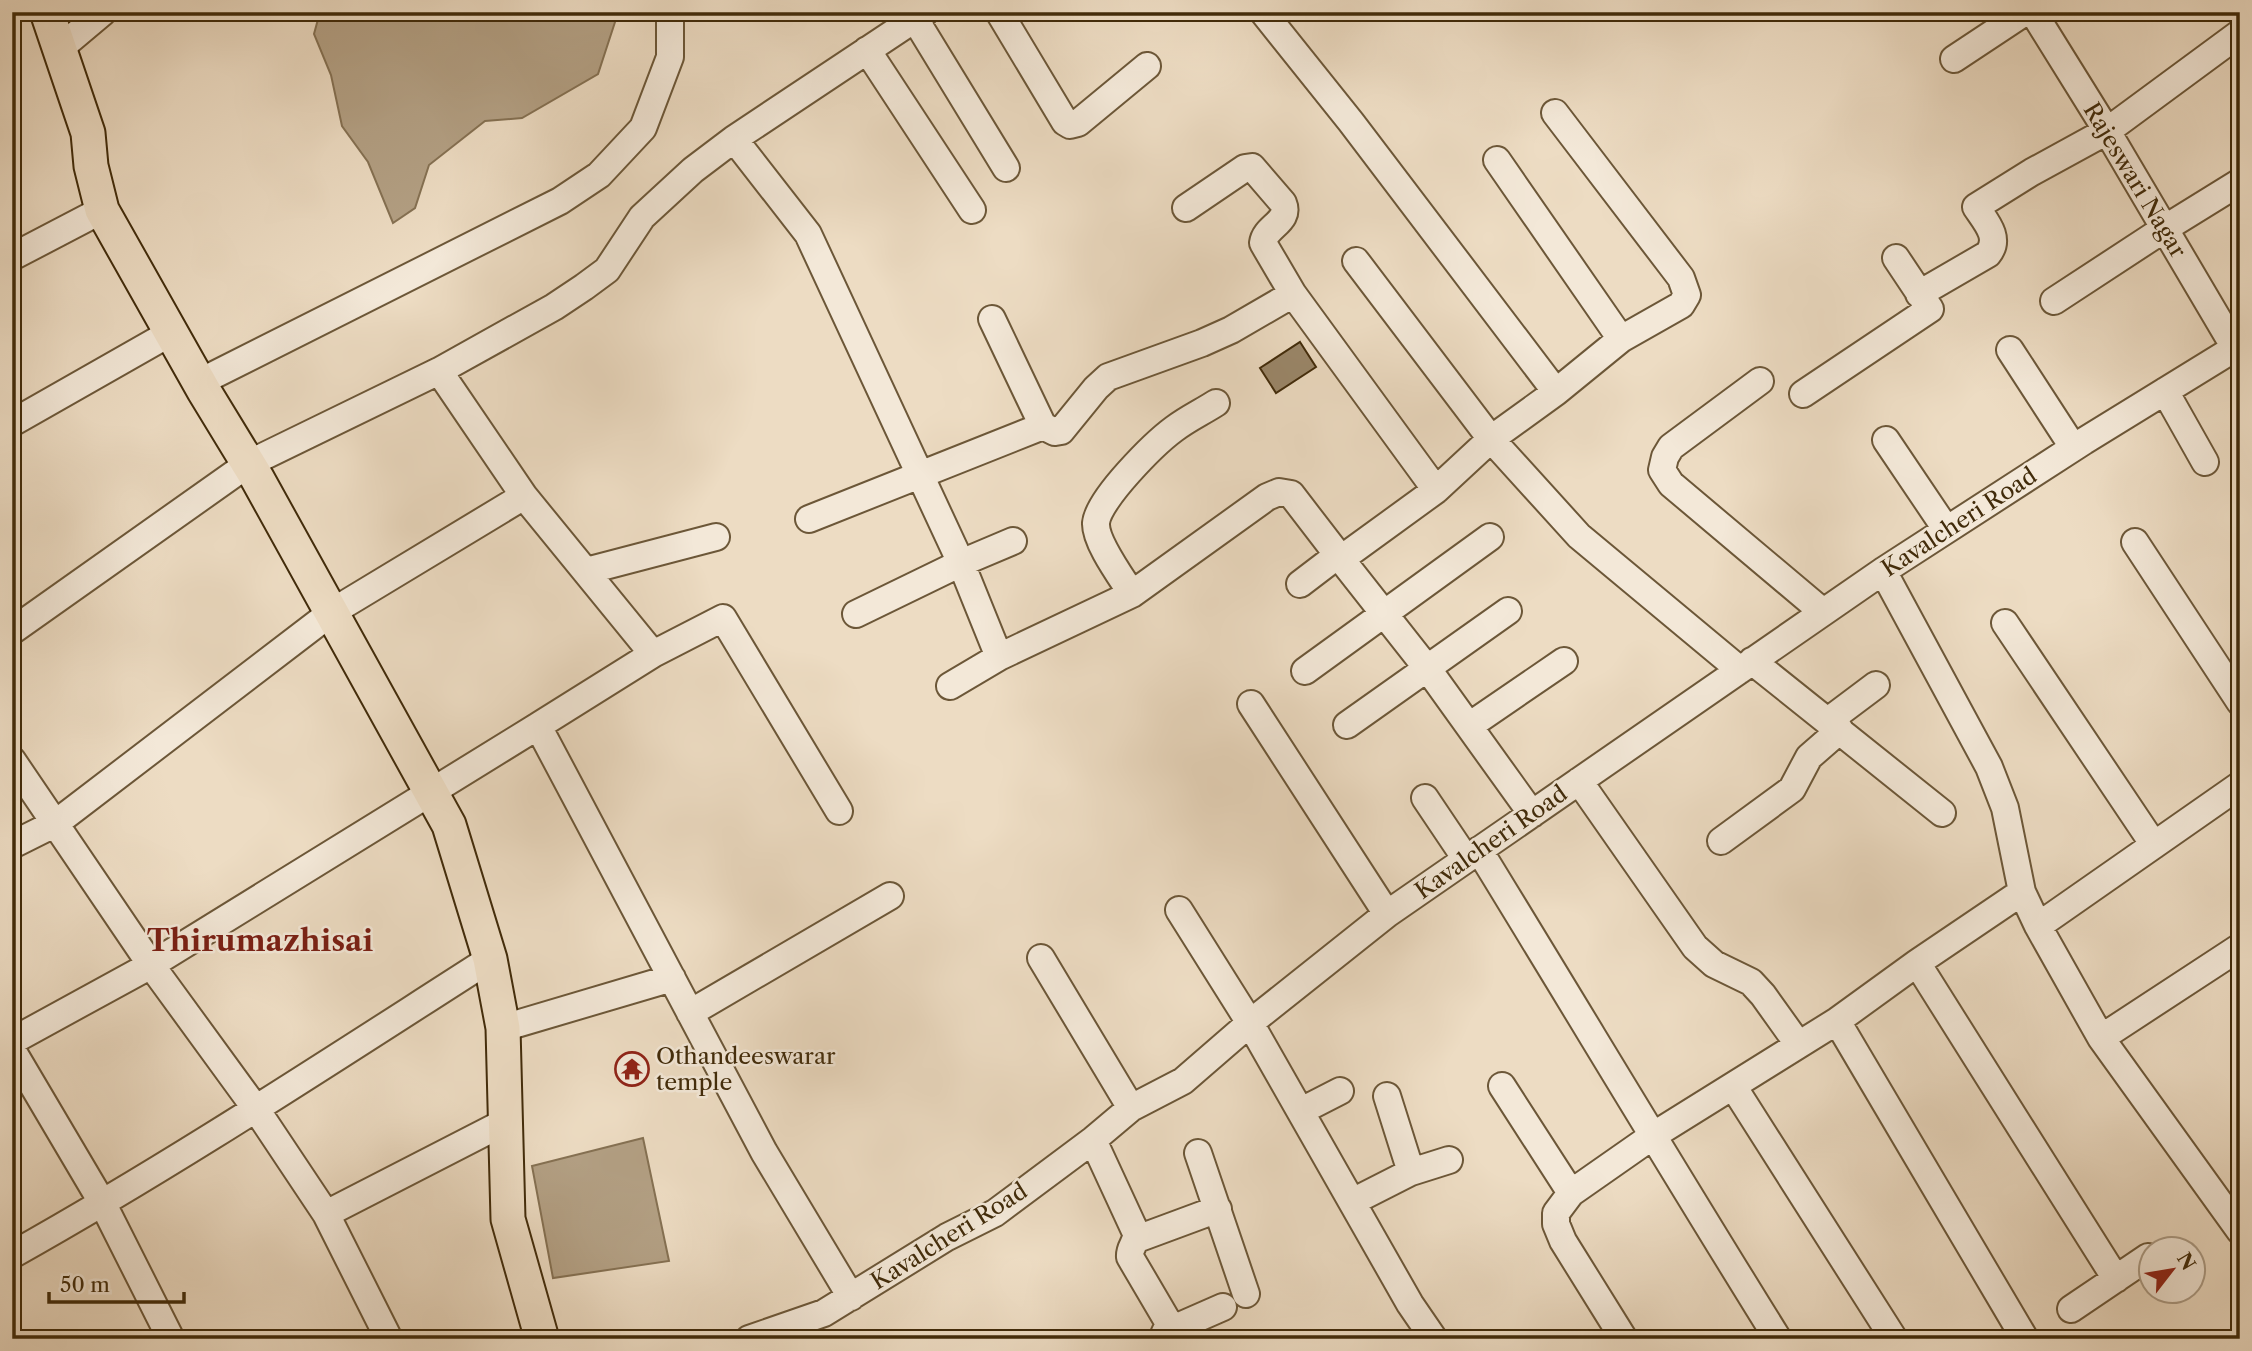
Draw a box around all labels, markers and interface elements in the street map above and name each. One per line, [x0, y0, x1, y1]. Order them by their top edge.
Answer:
street label: Rajeswari Nagar [2078, 97, 2192, 263]
street label: Kavalcheri Road [1876, 461, 2042, 583]
street label: Kavalcheri Road [1410, 779, 1572, 905]
district label: Thirumazhisai [147, 922, 373, 959]
place label: Othandeeswarar temple [656, 1042, 836, 1096]
temple icon: Othandeeswarar temple [613, 1050, 651, 1088]
street label: Kavalcheri Road [866, 1177, 1032, 1295]
north arrow [2136, 1236, 2206, 1306]
text: N [2172, 1249, 2200, 1275]
scale bar [49, 1260, 184, 1304]
text: 50 m [60, 1272, 110, 1297]

